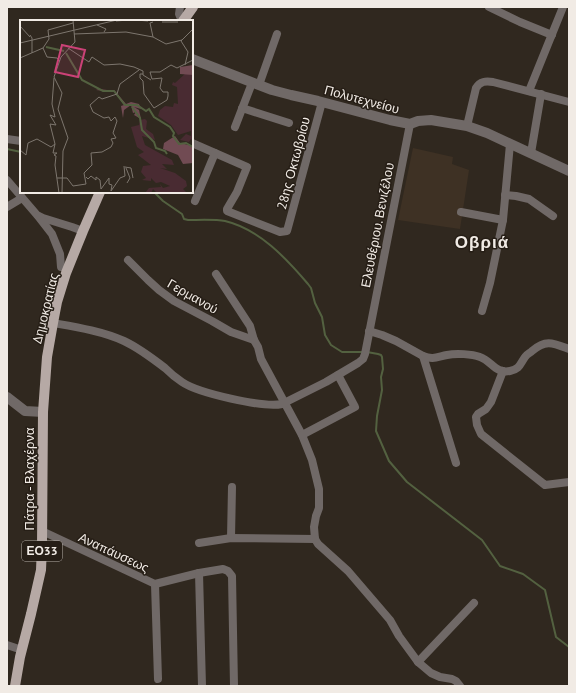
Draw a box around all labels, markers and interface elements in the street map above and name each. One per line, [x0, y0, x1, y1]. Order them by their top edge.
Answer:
inset map [20, 20, 193, 193]
street label: Πολυτεχνείου [323, 81, 401, 118]
street label: 28ης Οκτωβρίου [273, 115, 314, 211]
street label: Ελευθέριου. Βενιζέλου [357, 161, 398, 289]
district label: Οβριά [455, 231, 509, 253]
street label: Δημοκρατίας [28, 271, 62, 345]
street label: Γερμανού [164, 275, 221, 318]
street label: Πάτρα - Βλαχέρνα [21, 427, 38, 531]
street label: Αναπάυσεως [76, 529, 152, 576]
road number: ΕΟ33 [22, 541, 62, 561]

